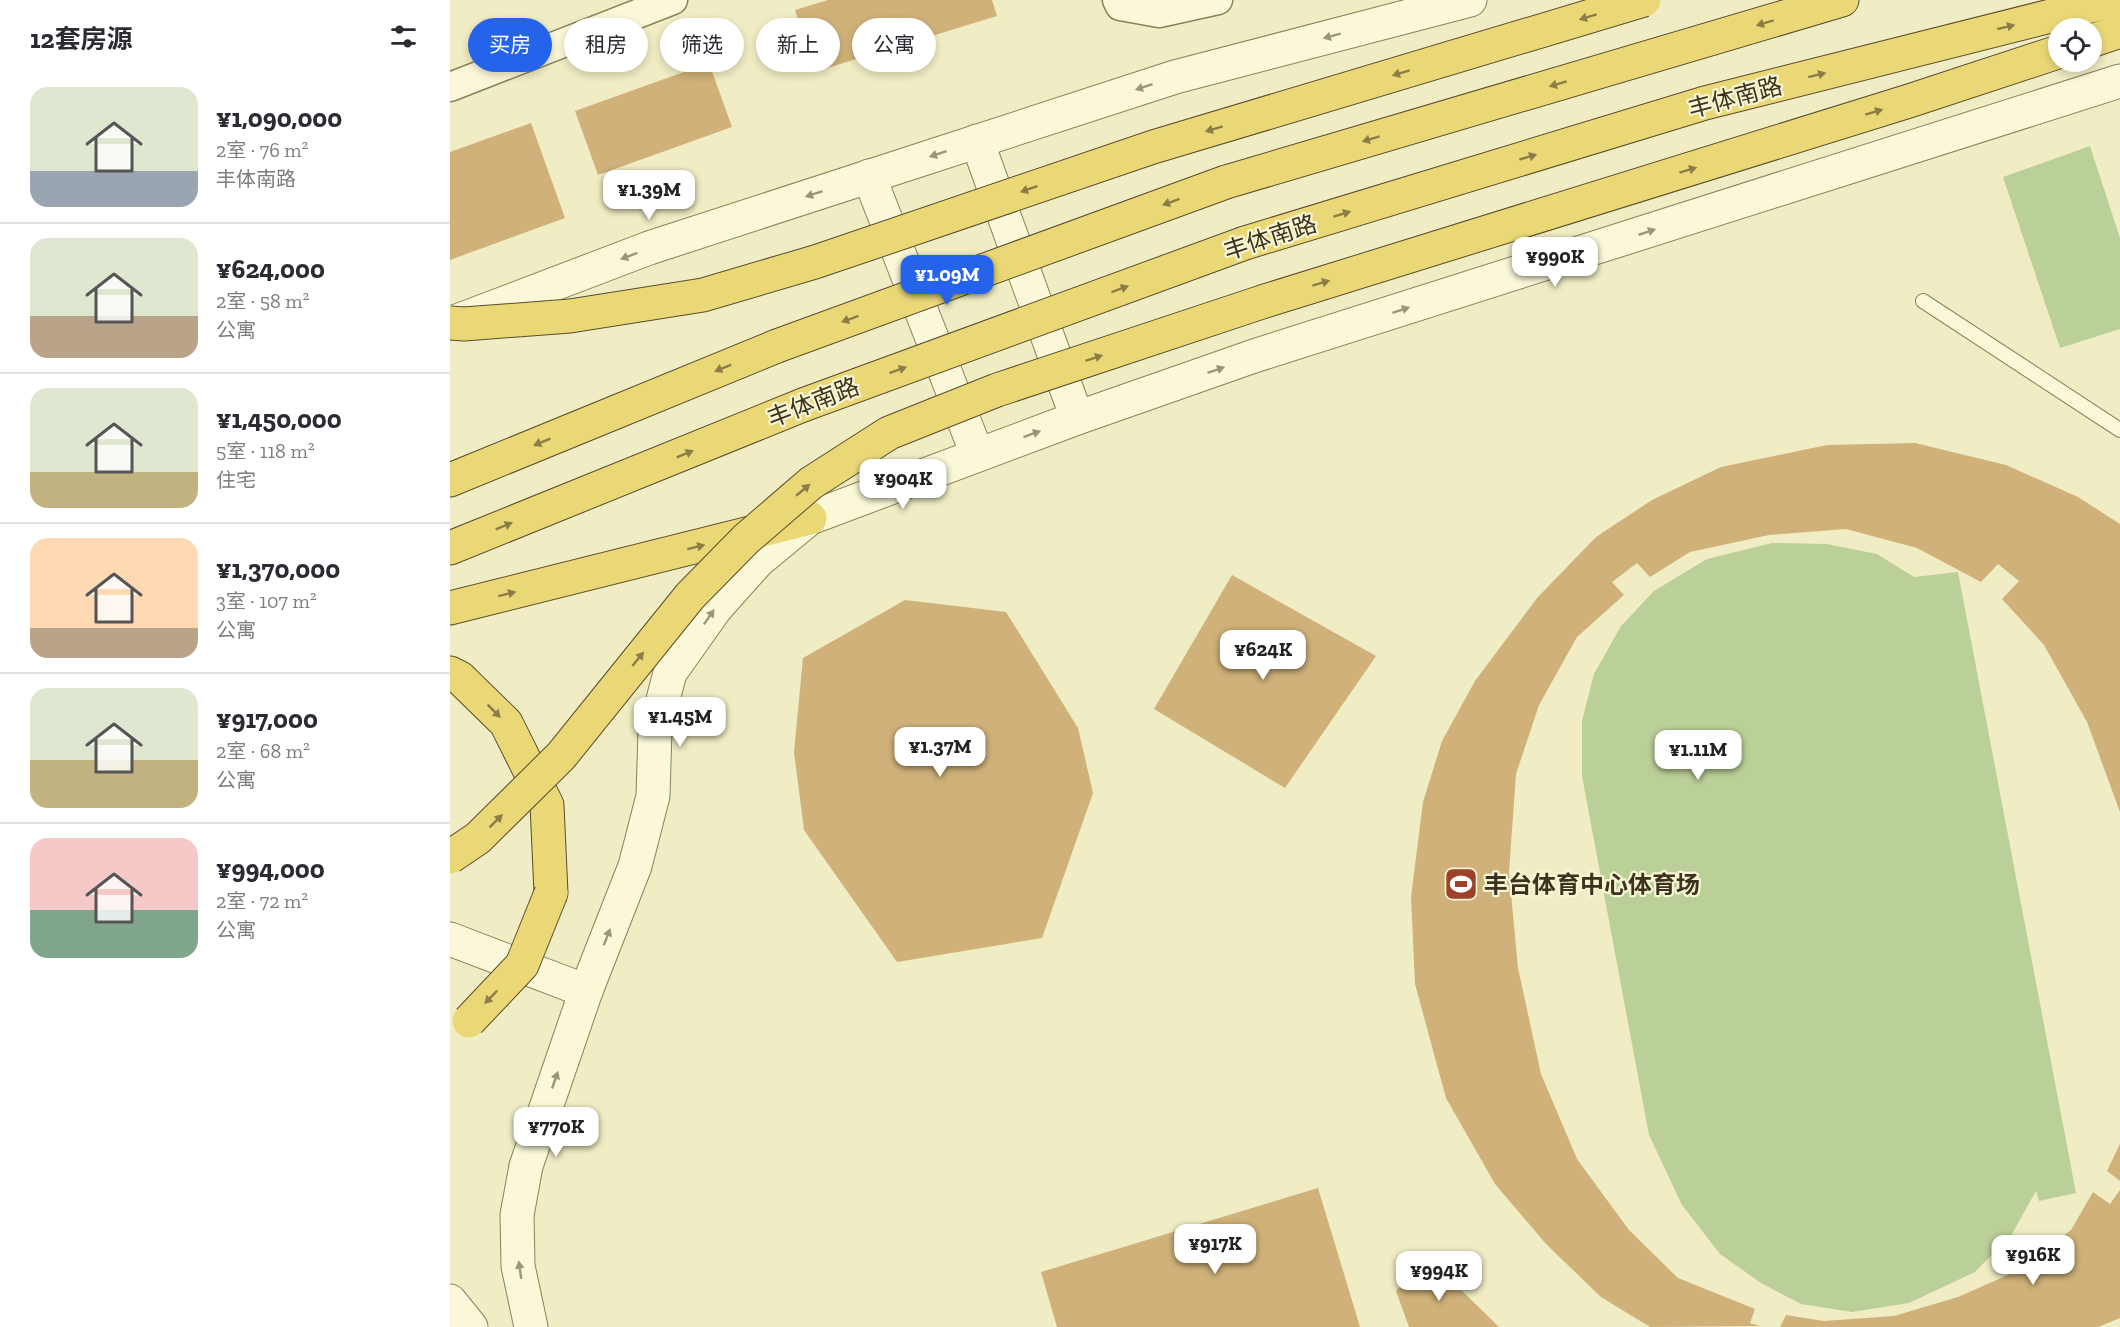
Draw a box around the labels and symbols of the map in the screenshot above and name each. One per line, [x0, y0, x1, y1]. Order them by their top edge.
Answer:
one-way arrow [1579, 13, 1597, 22]
one-way arrow [1756, 19, 1774, 28]
one-way arrow [1996, 22, 2015, 32]
one-way arrow [1323, 32, 1341, 41]
one-way arrow [1392, 69, 1410, 78]
one-way arrow [1807, 70, 1826, 80]
street label: 丰体南路 [1685, 71, 1785, 123]
one-way arrow [1549, 80, 1567, 89]
one-way arrow [1135, 83, 1153, 92]
one-way arrow [1865, 107, 1883, 116]
one-way arrow [1205, 125, 1223, 134]
one-way arrow [1362, 135, 1380, 144]
one-way arrow [929, 149, 947, 159]
one-way arrow [1519, 152, 1537, 161]
one-way arrow [1679, 165, 1697, 174]
pin: ¥1.39M [600, 170, 698, 221]
one-way arrow [1020, 185, 1038, 195]
one-way arrow [805, 190, 823, 200]
one-way arrow [1162, 198, 1180, 208]
street label: 丰体南路 [1220, 208, 1320, 266]
one-way arrow [1333, 209, 1351, 218]
one-way arrow [1638, 226, 1656, 236]
pin: ¥990K [1513, 237, 1597, 288]
one-way arrow [619, 251, 637, 261]
pin: ¥1.09M [898, 255, 996, 306]
one-way arrow [1312, 278, 1330, 287]
one-way arrow [1111, 284, 1129, 293]
one-way arrow [1392, 305, 1410, 314]
one-way arrow [841, 315, 859, 325]
one-way arrow [1085, 352, 1103, 362]
one-way arrow [714, 364, 732, 373]
one-way arrow [1207, 364, 1225, 374]
one-way arrow [889, 365, 907, 375]
street label: 丰体南路 [763, 371, 863, 433]
one-way arrow [1023, 429, 1041, 439]
one-way arrow [533, 437, 551, 447]
one-way arrow [676, 449, 694, 458]
pin: ¥904K [861, 459, 945, 510]
one-way arrow [795, 484, 810, 497]
one-way arrow [496, 521, 514, 531]
one-way arrow [687, 541, 705, 551]
one-way arrow [498, 588, 516, 598]
one-way arrow [703, 609, 715, 625]
pin: ¥624K [1221, 630, 1305, 681]
one-way arrow [632, 651, 645, 667]
pin: ¥1.45M [631, 697, 729, 748]
one-way arrow [486, 704, 501, 718]
pin: ¥1.37M [891, 727, 989, 778]
pin: ¥1.11M [1649, 730, 1747, 781]
one-way arrow [488, 814, 502, 828]
sports icon: 丰台体育中心体育场 [1443, 866, 1479, 902]
place label: 丰台体育中心体育场 [1484, 870, 1700, 899]
one-way arrow [603, 928, 613, 946]
one-way arrow [485, 990, 499, 1004]
one-way arrow [551, 1071, 561, 1089]
pin: ¥770K [514, 1107, 598, 1158]
pin: ¥917K [1173, 1224, 1257, 1275]
pin: ¥916K [1991, 1235, 2075, 1286]
pin: ¥994K [1397, 1251, 1481, 1302]
one-way arrow [515, 1260, 524, 1279]

